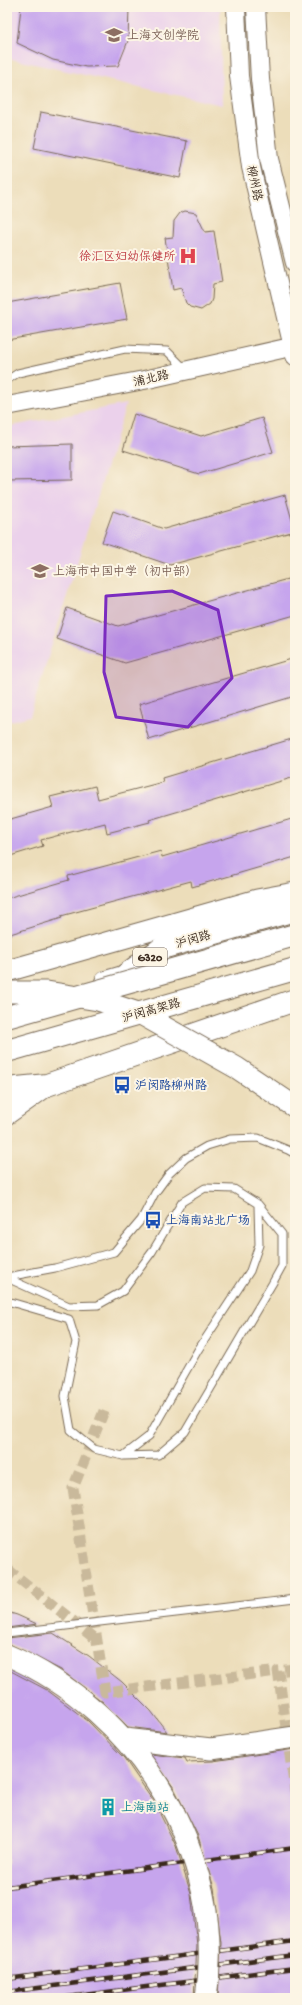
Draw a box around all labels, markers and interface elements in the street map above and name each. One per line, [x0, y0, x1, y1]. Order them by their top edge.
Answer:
school or university icon: 上海文创学院 [104, 25, 124, 45]
place label: 上海文创学院 [127, 28, 199, 44]
street label: 柳州路 [242, 164, 265, 202]
hospital icon: 徐汇区妇幼保健所 [178, 246, 198, 266]
place label: 徐汇区妇幼保健所 [79, 249, 176, 265]
street label: 浦北路 [132, 368, 171, 391]
school or university icon: 上海市中国中学（初中部） [30, 561, 50, 581]
place label: 上海市中国中学（初中部） [53, 565, 197, 580]
street label: 沪闵路 [174, 928, 213, 953]
road number: G320 [133, 948, 167, 966]
street label: 沪闵高架路 [121, 996, 182, 1027]
bus stop icon: 沪闵路柳州路 [112, 1075, 132, 1095]
place label: 沪闵路柳州路 [135, 1079, 207, 1094]
bus stop icon: 上海南站北广场 [143, 1210, 163, 1230]
place label: 上海南站北广场 [166, 1214, 250, 1229]
building icon: 上海南站 [98, 1797, 118, 1817]
place label: 上海南站 [121, 1801, 169, 1816]

